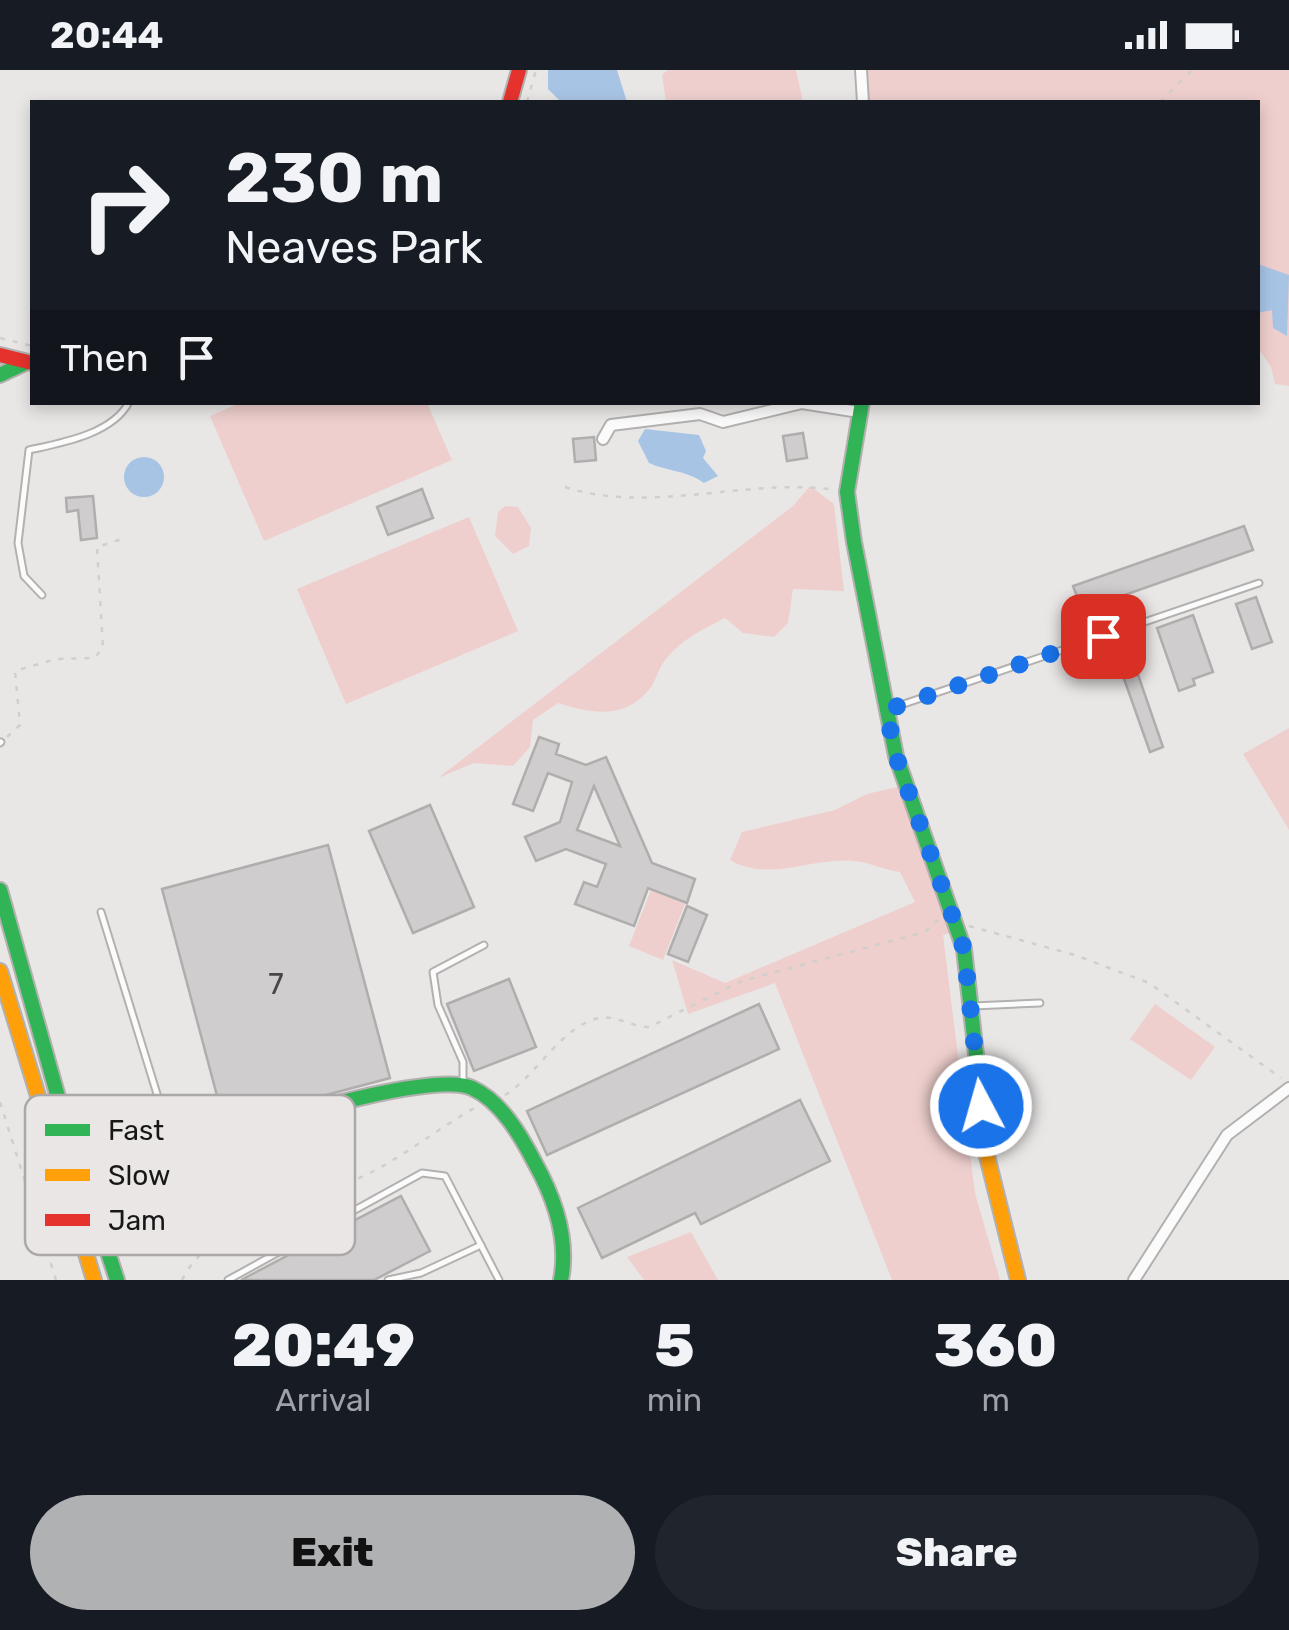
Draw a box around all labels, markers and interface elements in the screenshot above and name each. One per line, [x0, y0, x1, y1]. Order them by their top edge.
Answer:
text: 20:44 [50, 12, 164, 58]
text: 230 m [225, 137, 443, 220]
icon: right [60, 140, 190, 270]
text: Neaves Park [225, 221, 483, 274]
icon: arrive [169, 330, 224, 385]
text: Then [60, 335, 149, 381]
pin [1061, 594, 1146, 679]
icon: arrive [1076, 609, 1131, 664]
house number: 7 [268, 966, 284, 1002]
position arrow [929, 1054, 1033, 1158]
legend [25, 1095, 355, 1255]
text: Fast [108, 1114, 164, 1147]
text: Slow [108, 1159, 170, 1192]
text: Jam [108, 1204, 166, 1237]
text: 20:49 [232, 1310, 415, 1381]
text: 5 [654, 1310, 694, 1381]
text: 360 [934, 1310, 1057, 1381]
text: Arrival [275, 1381, 371, 1419]
text: min [647, 1381, 702, 1419]
text: m [981, 1381, 1010, 1419]
button: Exit [30, 1495, 635, 1610]
button: Share [655, 1495, 1259, 1610]

